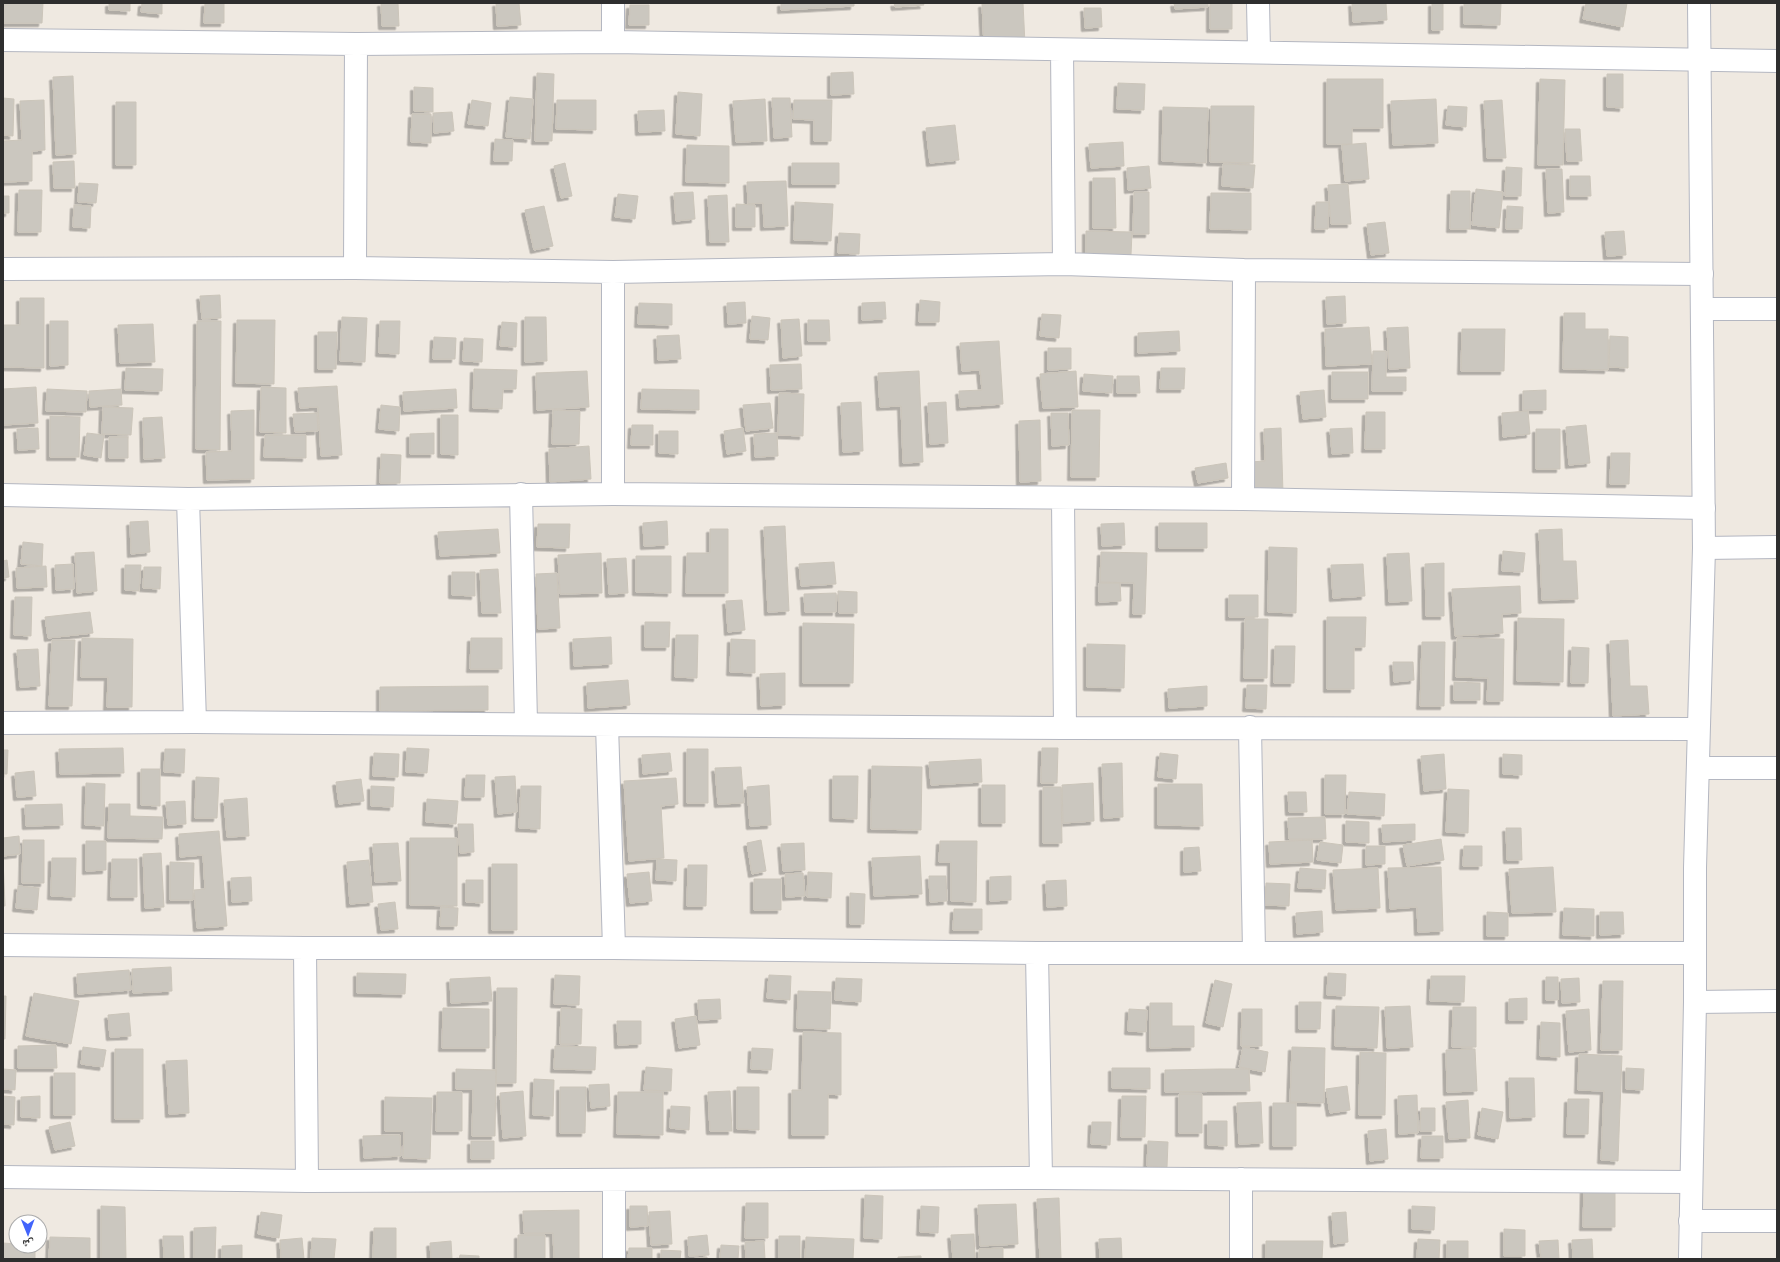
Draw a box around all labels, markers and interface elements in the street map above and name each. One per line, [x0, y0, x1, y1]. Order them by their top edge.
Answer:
north arrow [8, 1214, 48, 1254]
text: ش [22, 1236, 34, 1250]

